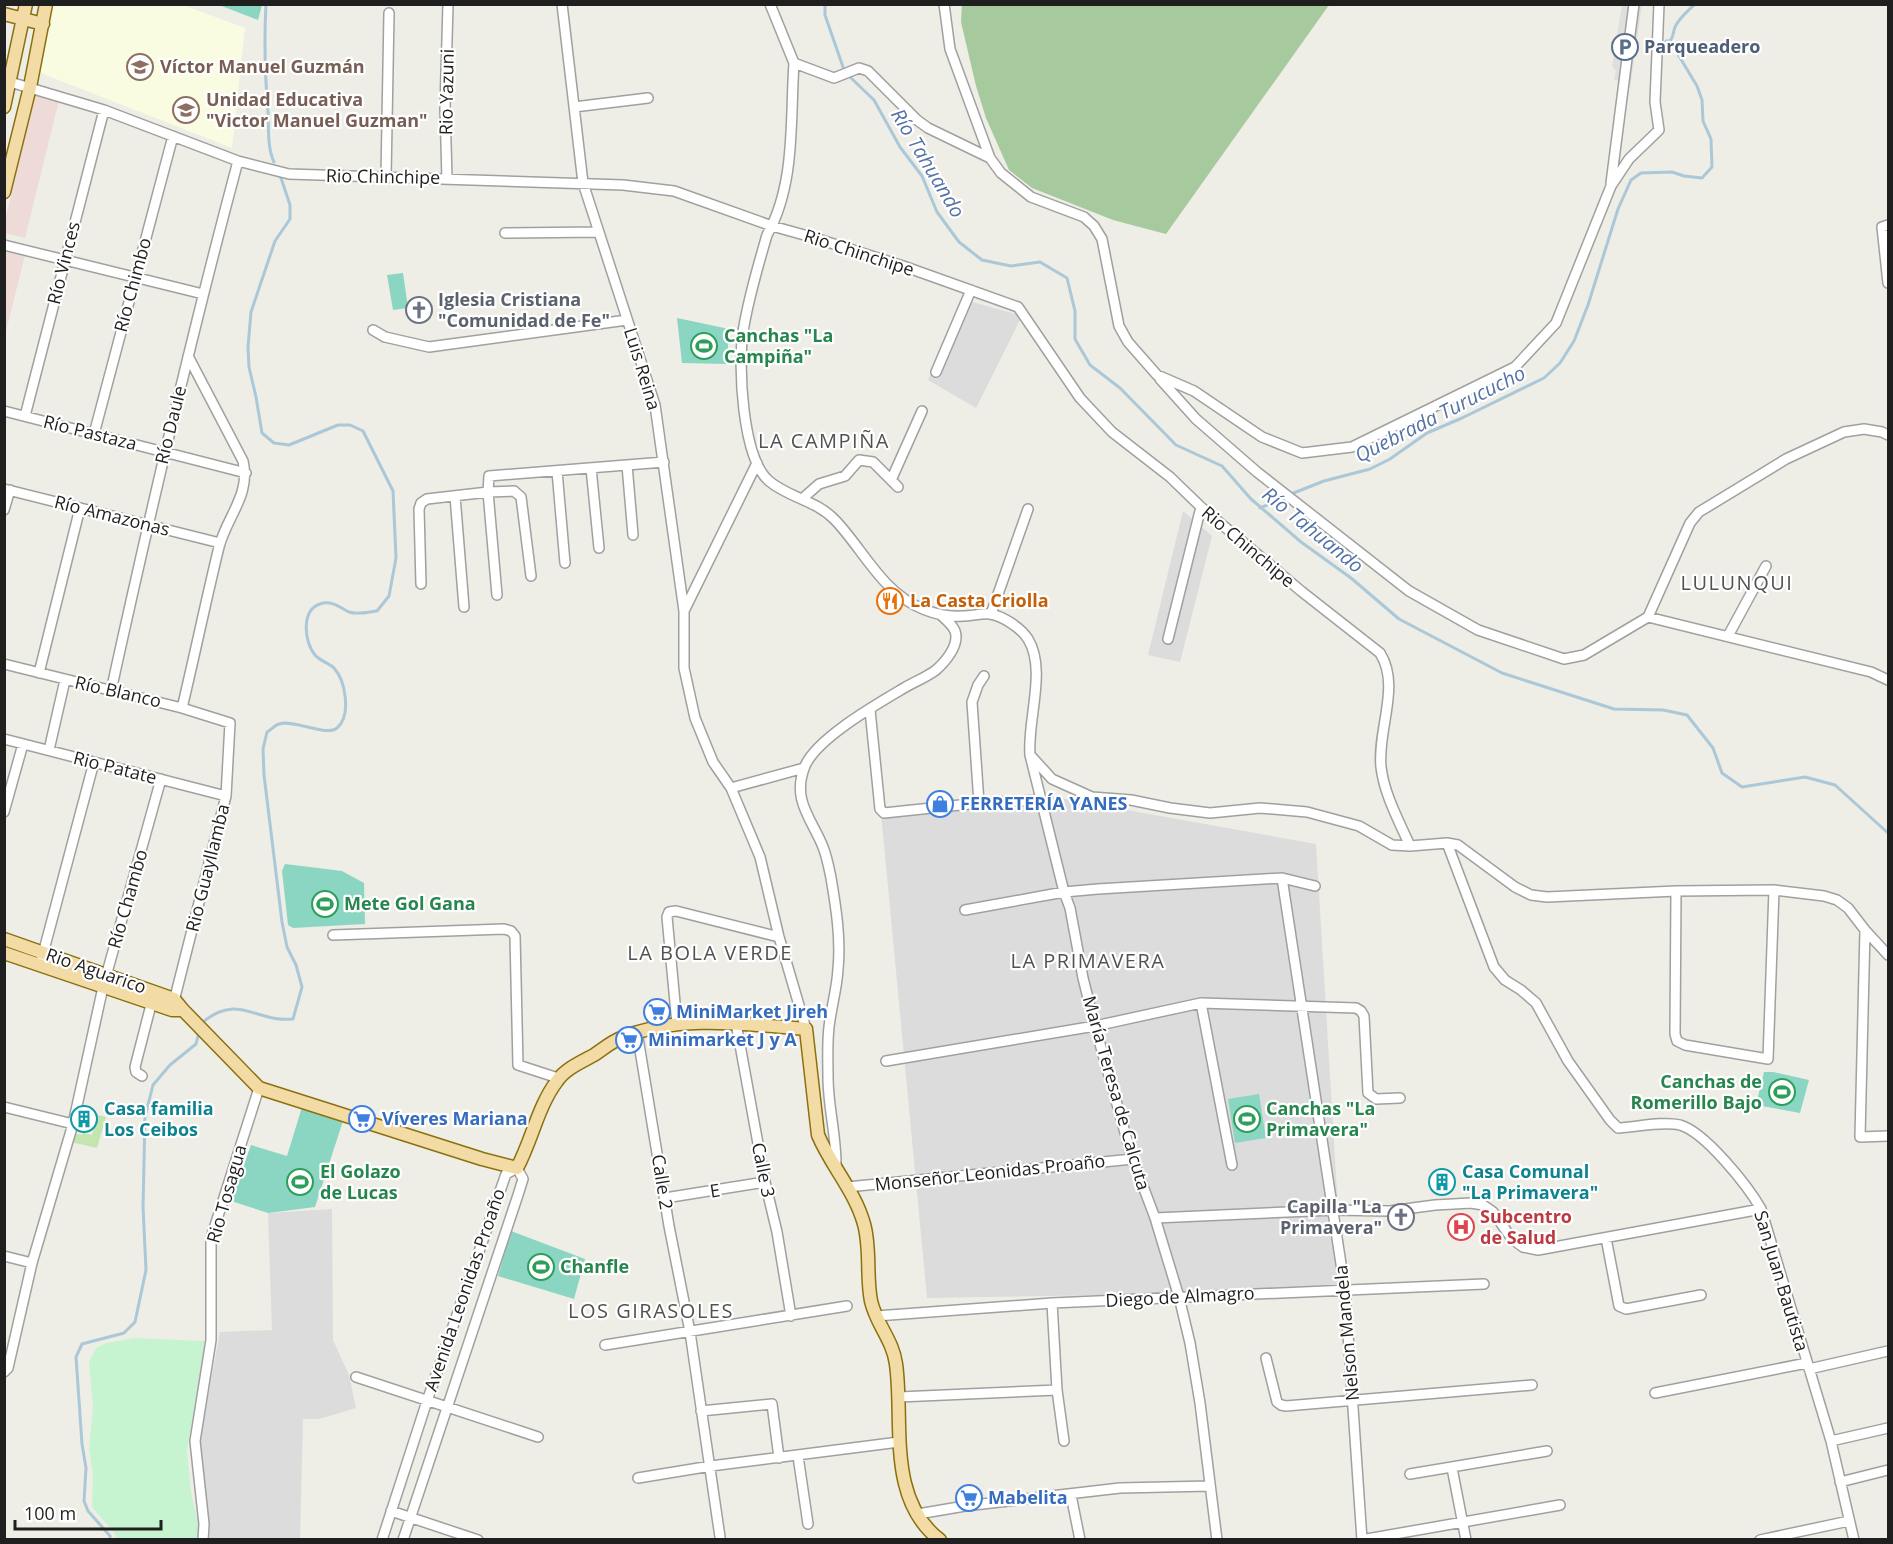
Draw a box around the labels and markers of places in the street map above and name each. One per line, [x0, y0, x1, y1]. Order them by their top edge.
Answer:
parking icon: Parqueadero [1610, 32, 1640, 62]
place label: Parqueadero [1644, 34, 1760, 58]
school or university icon: Víctor Manuel Guzmán [125, 52, 155, 82]
place label: Víctor Manuel Guzmán [160, 54, 365, 78]
place label: Unidad Educativa "Victor Manuel Guzman" [206, 87, 428, 132]
school or university icon: Unidad Educativa "Victor Manuel Guzman" [171, 95, 201, 125]
place label: Iglesia Cristiana "Comunidad de Fe" [438, 287, 610, 332]
church icon: Iglesia Cristiana "Comunidad de Fe" [404, 295, 434, 325]
place label: Canchas "La Campiña" [724, 323, 833, 368]
sports icon: Canchas "La Campiña" [689, 331, 719, 361]
restaurant icon: La Casta Criolla [875, 586, 905, 616]
place label: La Casta Criolla [910, 588, 1049, 612]
shop icon: FERRETERÍA YANES [925, 789, 955, 819]
place label: FERRETERÍA YANES [960, 791, 1128, 815]
sports icon: Mete Gol Gana [310, 889, 340, 919]
place label: Mete Gol Gana [344, 891, 476, 915]
supermarket icon: MiniMarket Jireh [642, 997, 672, 1027]
place label: MiniMarket Jireh [676, 999, 828, 1023]
supermarket icon: Minimarket J y A [614, 1025, 644, 1055]
place label: Minimarket J y A [648, 1027, 797, 1051]
place label: Canchas de Romerillo Bajo [1631, 1069, 1762, 1114]
sports icon: Canchas de Romerillo Bajo [1767, 1077, 1797, 1107]
place label: Casa familia Los Ceibos [104, 1096, 214, 1141]
place label: Canchas "La Primavera" [1266, 1096, 1375, 1141]
building icon: Casa familia Los Ceibos [69, 1104, 99, 1134]
supermarket icon: Víveres Mariana [347, 1104, 377, 1134]
sports icon: Canchas "La Primavera" [1232, 1104, 1262, 1134]
place label: Víveres Mariana [382, 1106, 528, 1130]
place label: El Golazo de Lucas [320, 1159, 401, 1204]
place label: Casa Comunal "La Primavera" [1462, 1159, 1598, 1204]
sports icon: El Golazo de Lucas [285, 1167, 315, 1197]
building icon: Casa Comunal "La Primavera" [1427, 1167, 1457, 1197]
place label: Capilla "La Primavera" [1280, 1194, 1382, 1239]
church icon: Capilla "La Primavera" [1386, 1202, 1416, 1232]
place label: Subcentro de Salud [1480, 1204, 1572, 1249]
hospital icon: Subcentro de Salud [1446, 1212, 1476, 1242]
sports icon: Chanfle [526, 1252, 556, 1282]
place label: Chanfle [560, 1254, 629, 1278]
supermarket icon: Mabelita [954, 1483, 984, 1513]
place label: Mabelita [988, 1485, 1068, 1509]

